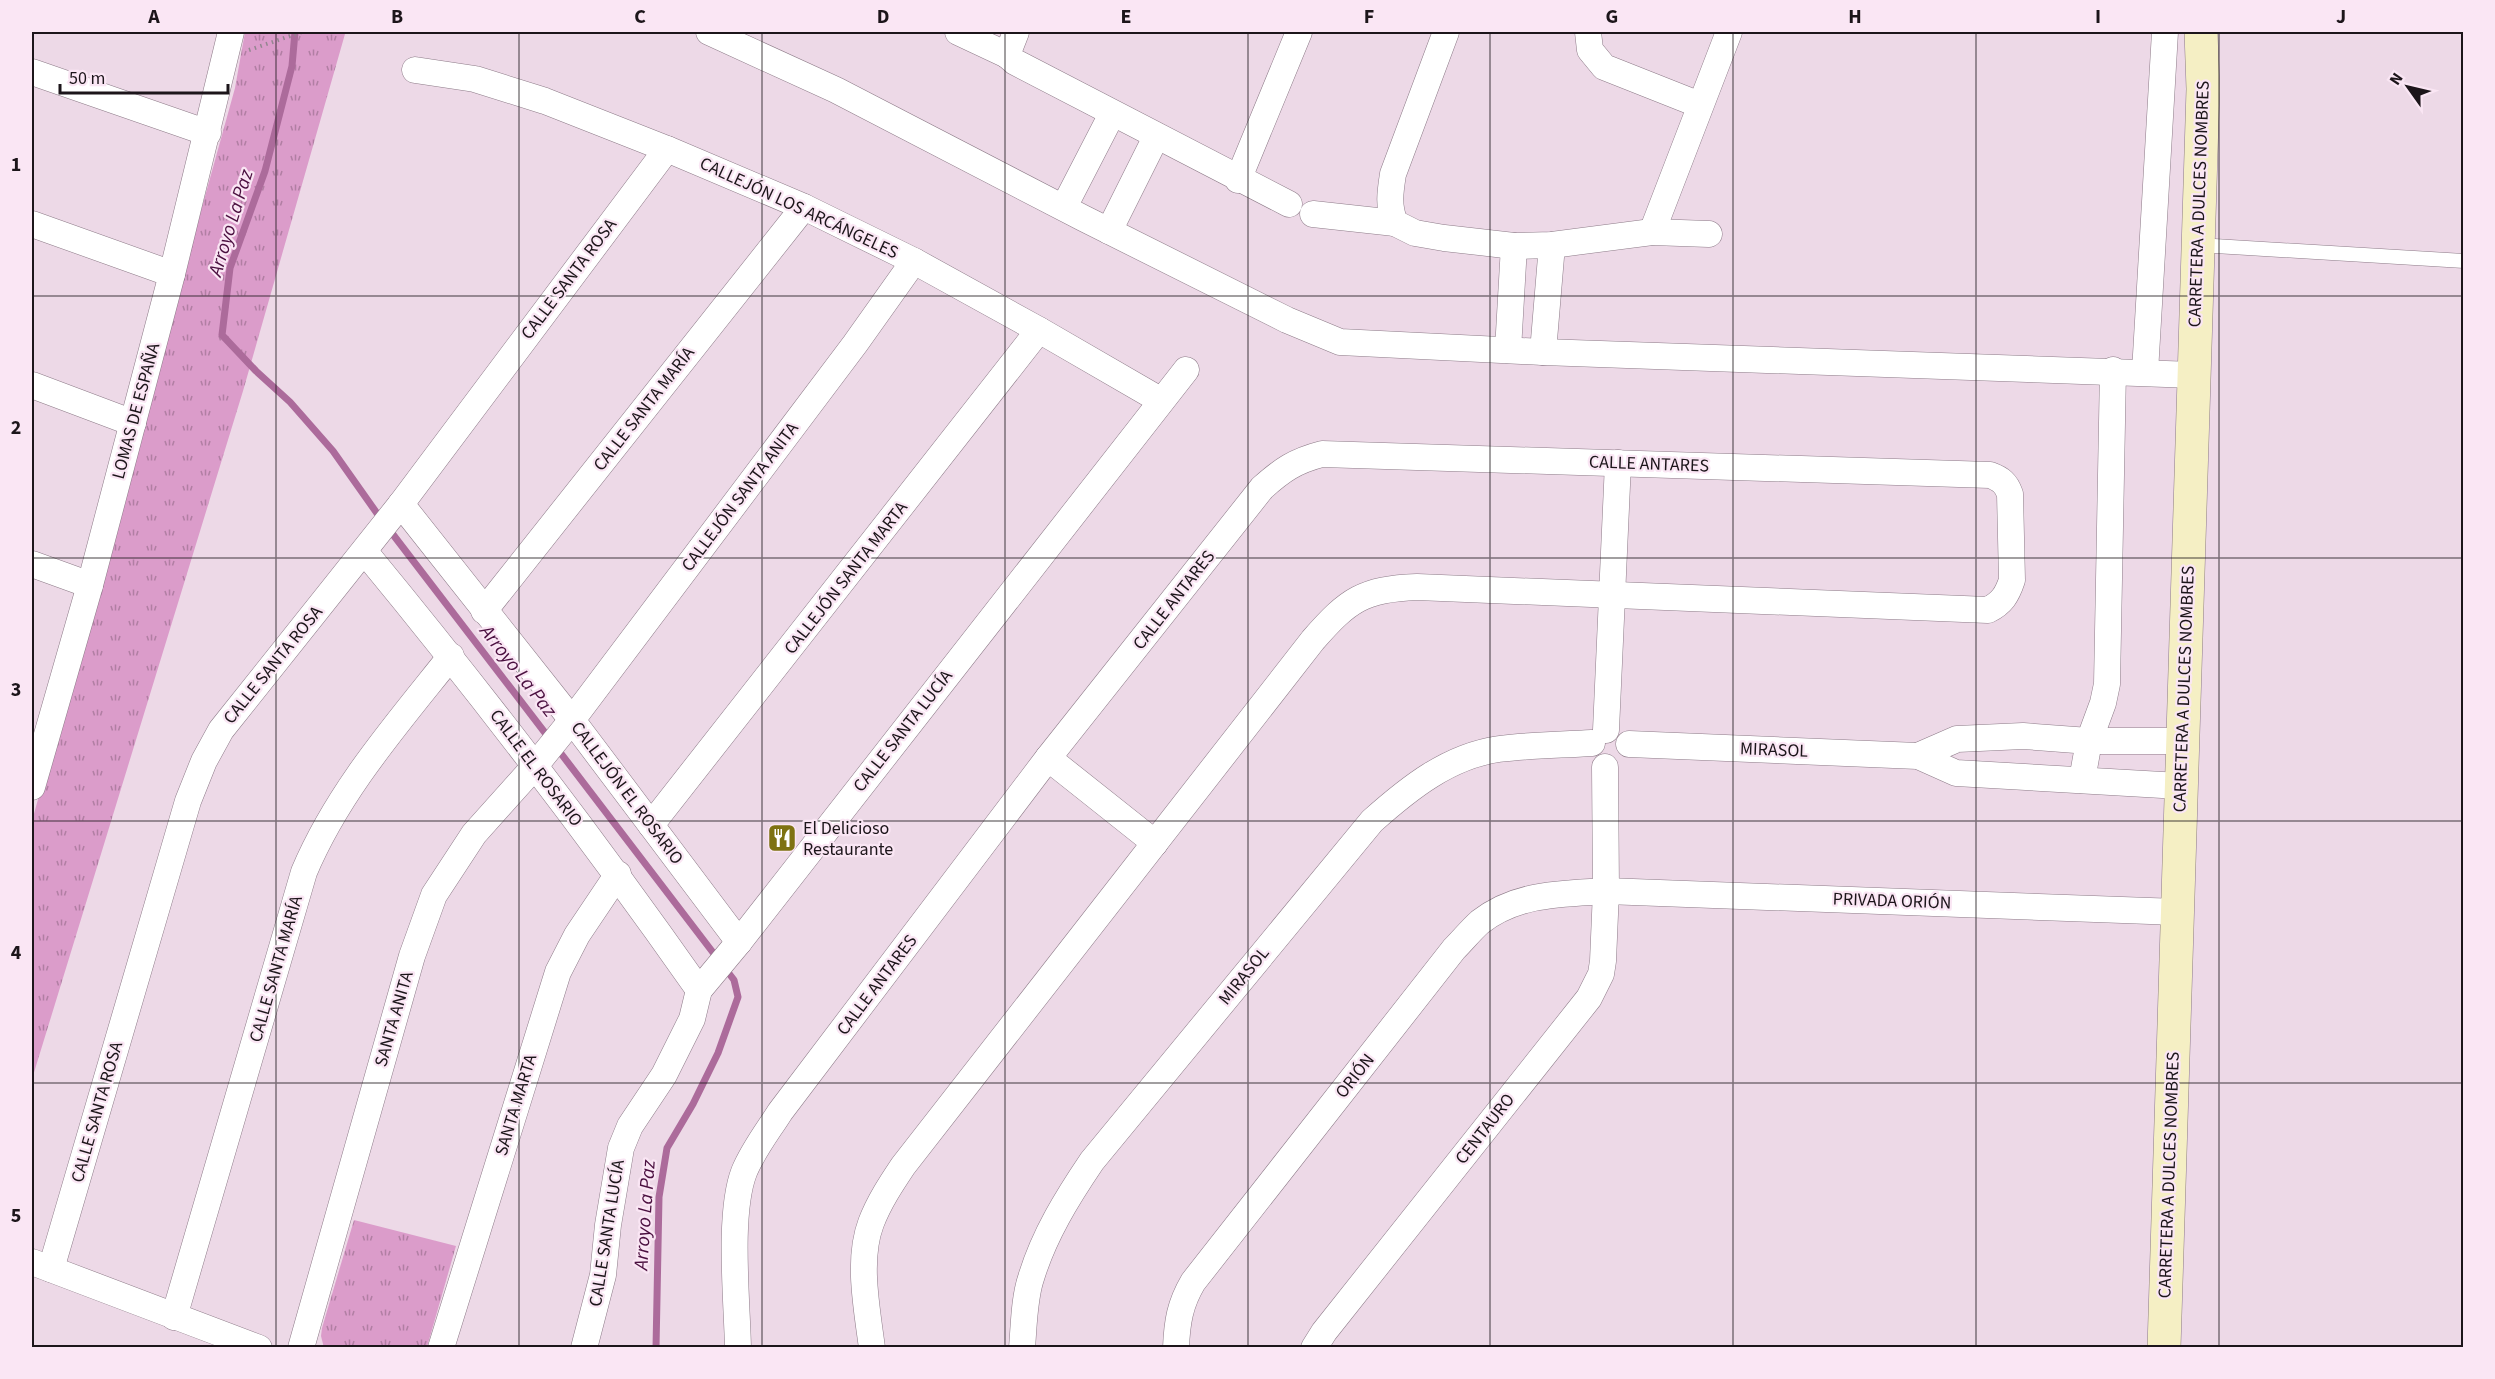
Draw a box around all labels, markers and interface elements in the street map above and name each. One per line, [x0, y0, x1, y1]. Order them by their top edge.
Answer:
text: A [147, 3, 160, 31]
text: B [391, 3, 403, 31]
text: C [634, 3, 646, 31]
text: D [877, 3, 889, 31]
text: E [1121, 3, 1131, 31]
text: F [1364, 3, 1374, 31]
text: G [1606, 3, 1618, 31]
text: H [1848, 3, 1862, 31]
text: I [2095, 3, 2101, 31]
text: J [2336, 3, 2346, 31]
scale bar [60, 57, 228, 95]
north arrow [2378, 57, 2438, 117]
text: 50 m [69, 66, 105, 91]
text: N [2384, 69, 2408, 90]
street label: CARRETERA A DULCES NOMBRES [2182, 80, 2216, 328]
text: 1 [11, 151, 21, 179]
street label: CALLEJÓN LOS ARCÁNGELES [696, 151, 902, 265]
water label: Arroyo La Paz [201, 165, 261, 282]
street label: CALLE SANTA ROSA [515, 213, 623, 345]
street label: LOMAS DE ESPAÑA [106, 340, 166, 482]
street label: CALLE SANTA MARÍA [587, 341, 701, 476]
text: 2 [11, 414, 21, 442]
street label: CALLEJÓN SANTA ANITA [676, 417, 805, 577]
street label: CALLE ANTARES [1589, 449, 1709, 479]
street label: CALLEJÓN SANTA MARTA [778, 496, 914, 660]
street label: CALLE ANTARES [1127, 545, 1221, 655]
street label: CARRETERA A DULCES NOMBRES [2167, 565, 2201, 813]
street label: CALLE SANTA ROSA [217, 600, 329, 729]
water label: Arroyo La Paz [472, 617, 563, 724]
street label: CALLE SANTA LUCÍA [847, 665, 959, 797]
text: 3 [11, 676, 21, 704]
street label: CALLE EL ROSARIO [484, 704, 588, 832]
street label: CALLEJÓN EL ROSARIO [565, 716, 689, 870]
street label: MIRASOL [1740, 736, 1809, 764]
place label: El Delicioso Restaurante [803, 816, 893, 862]
restaurant icon: El Delicioso Restaurante [766, 822, 798, 854]
street label: PRIVADA ORIÓN [1832, 886, 1952, 916]
street label: CALLE SANTA MARÍA [243, 892, 309, 1045]
street label: CALLE ANTARES [831, 930, 923, 1040]
text: 4 [11, 939, 22, 967]
street label: MIRASOL [1213, 941, 1275, 1010]
street label: SANTA ANITA [368, 968, 420, 1070]
street label: CALLE SANTA ROSA [65, 1038, 129, 1185]
street label: ORIÓN [1330, 1048, 1380, 1104]
street label: SANTA MARTA [489, 1051, 543, 1159]
street label: CARRETERA A DULCES NOMBRES [2152, 1051, 2186, 1299]
street label: CENTAURO [1449, 1088, 1521, 1170]
street label: CALLE SANTA LUCÍA [583, 1157, 631, 1308]
water label: Arroyo La Paz [627, 1158, 663, 1273]
text: 5 [11, 1202, 21, 1230]

